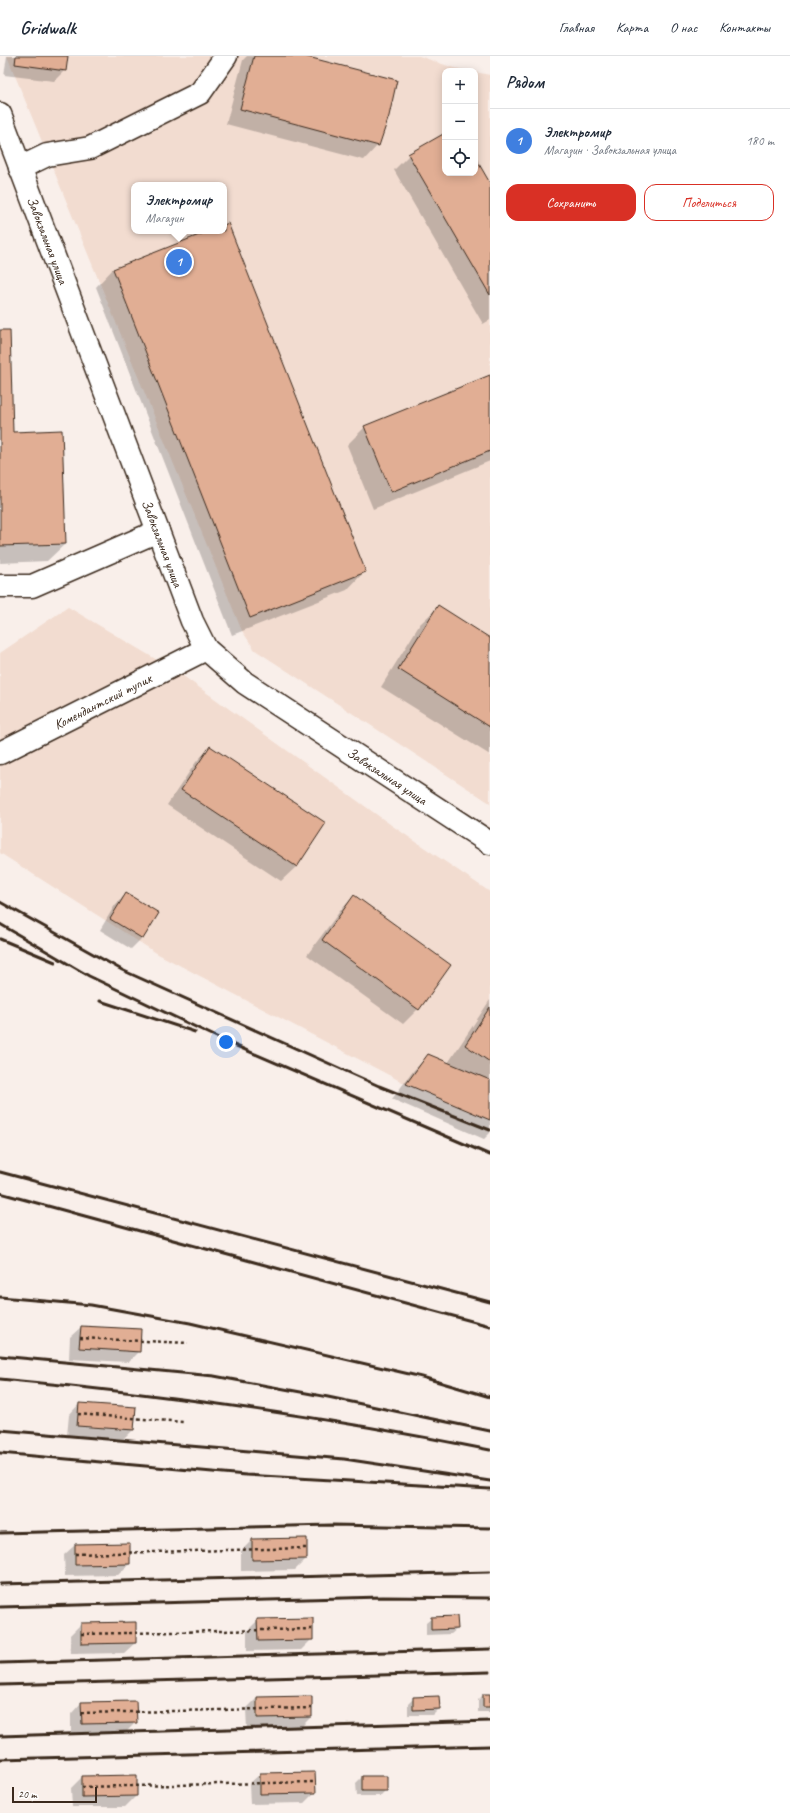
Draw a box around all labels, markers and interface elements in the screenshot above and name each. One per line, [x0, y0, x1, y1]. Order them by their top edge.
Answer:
text: Gridwalk [20, 16, 76, 40]
text: Главная [559, 19, 594, 36]
text: Карта [616, 19, 648, 36]
text: О нас [670, 19, 697, 36]
text: Контакты [719, 19, 770, 36]
map controls [442, 68, 478, 176]
button: + [442, 68, 478, 104]
text: Рядом [506, 72, 544, 93]
button: − [442, 104, 478, 140]
text: Электромир [544, 123, 611, 142]
text: 1 [516, 133, 522, 149]
text: 180 m [746, 133, 774, 149]
button: locate [442, 140, 478, 176]
text: Магазин · Завокзальная улица [544, 142, 676, 158]
popup [131, 182, 227, 234]
button: Сохранить [506, 184, 636, 221]
button: Поделиться [644, 184, 774, 221]
text: Электромир [146, 191, 212, 210]
street label: Завокзальная улица [24, 194, 73, 288]
text: Магазин [146, 210, 184, 226]
pin: 1 [166, 247, 192, 277]
street label: Завокзальная улица [138, 497, 187, 591]
street label: Комендантский тупик [51, 669, 155, 733]
street label: Завокзальная улица [344, 744, 432, 809]
your location [216, 1032, 236, 1052]
scale bar [12, 1785, 97, 1804]
text: 20 m [18, 1787, 37, 1801]

